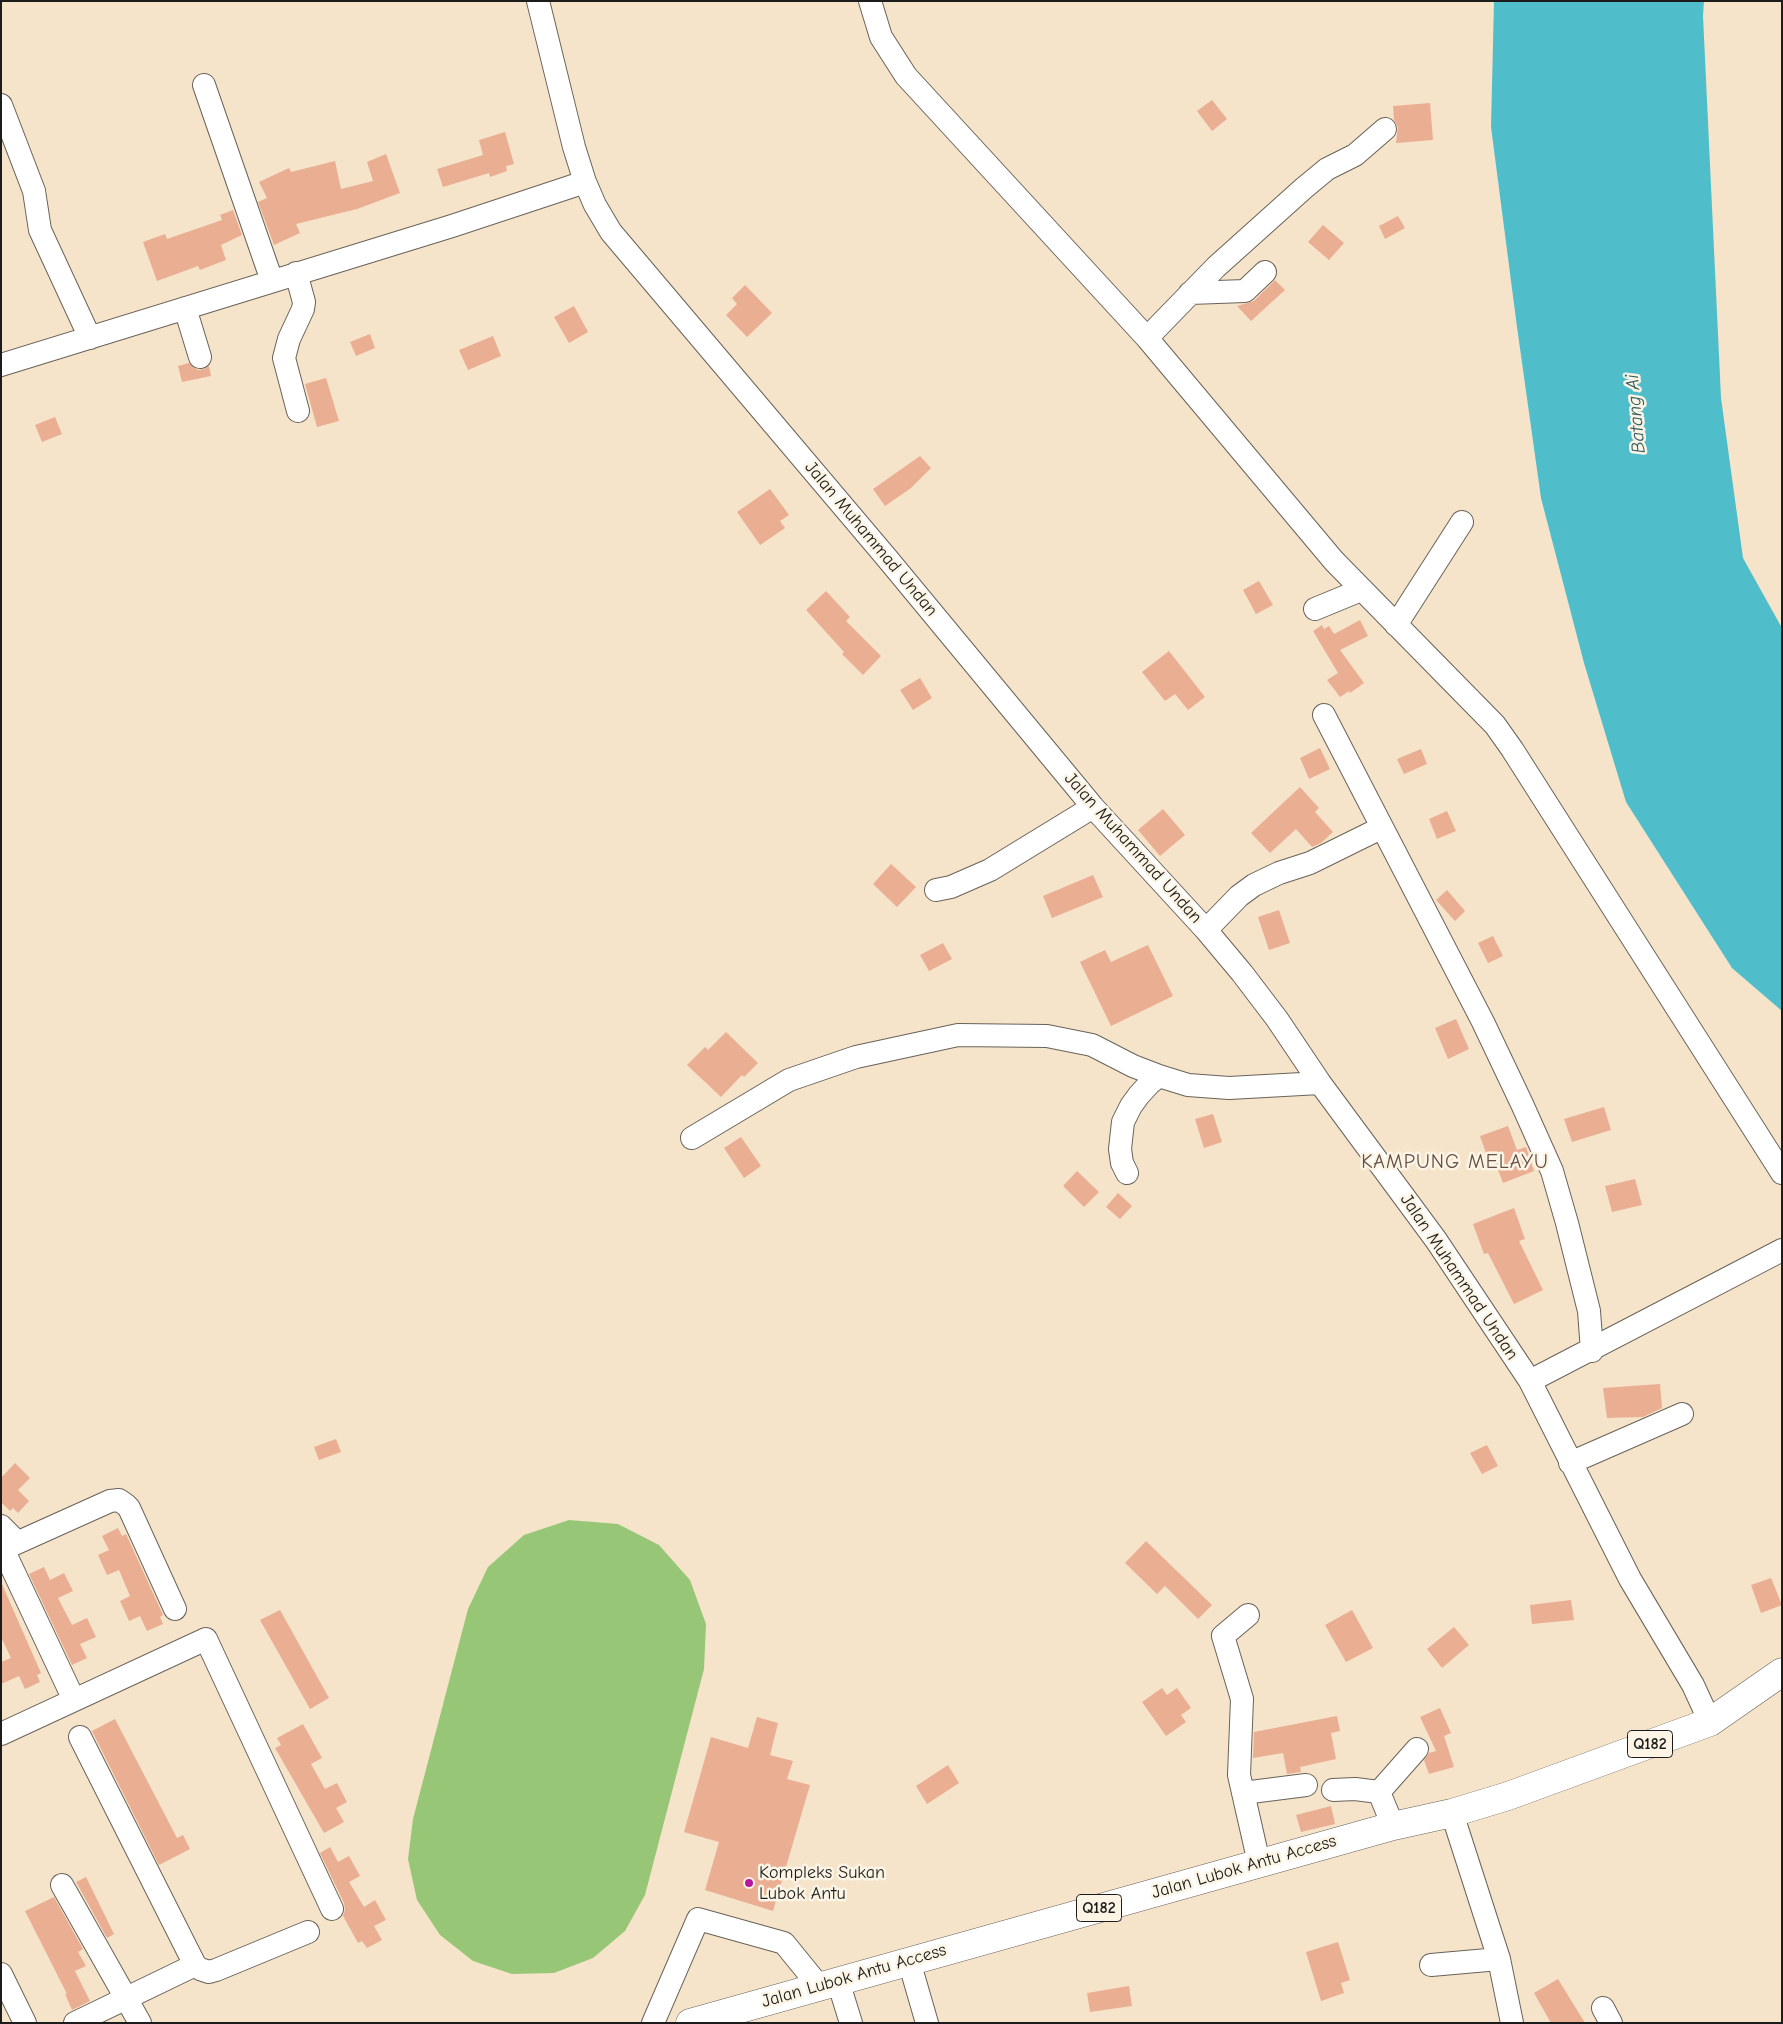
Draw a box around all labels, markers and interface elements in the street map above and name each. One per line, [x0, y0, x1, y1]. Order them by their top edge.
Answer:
water label: Batang Ai [1621, 374, 1651, 454]
street label: Jalan Muhammad Undan [800, 457, 942, 621]
street label: Jalan Muhammad Undan [1059, 768, 1207, 928]
district label: KAMPUNG MELAYU [1359, 1150, 1551, 1174]
street label: Jalan Muhammad Undan [1395, 1190, 1523, 1364]
road number: Q182 [1628, 1730, 1672, 1758]
street label: Jalan Lubok Antu Access [1149, 1830, 1339, 1904]
place label: Kompleks Sukan Lubok Antu [759, 1862, 885, 1905]
marker: Kompleks Sukan Lubok Antu [743, 1877, 755, 1889]
road number: Q182 [1076, 1895, 1122, 1922]
street label: Jalan Lubok Antu Access [759, 1939, 949, 2013]

